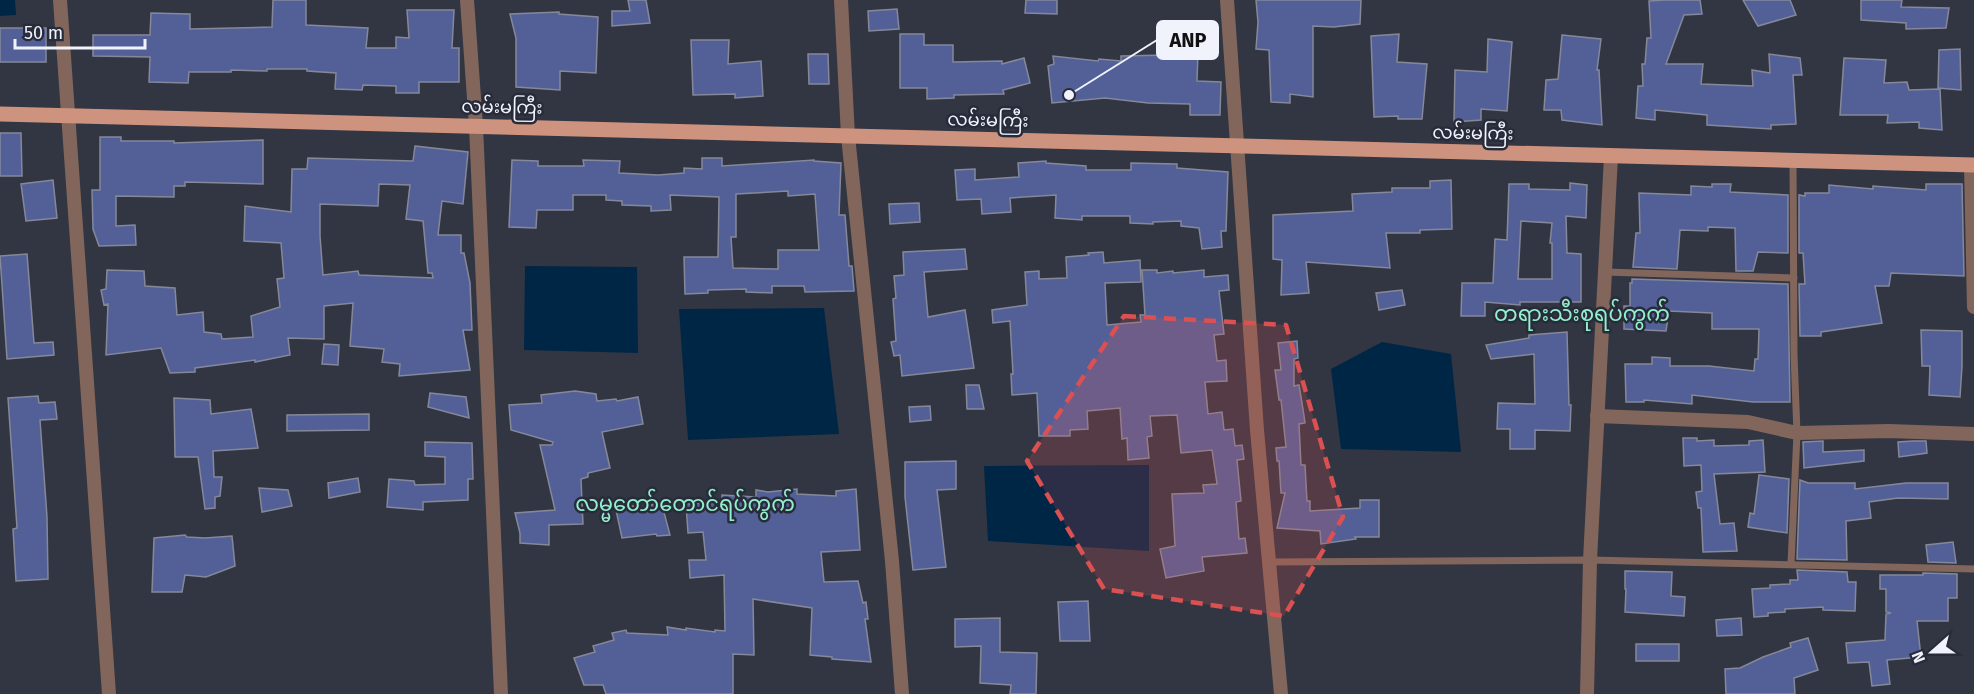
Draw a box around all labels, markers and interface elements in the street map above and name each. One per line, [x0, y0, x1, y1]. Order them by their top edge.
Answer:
scale bar [15, 12, 146, 50]
callout: ANP [1157, 21, 1218, 59]
text: 50 m [24, 22, 63, 44]
text: ANP [1168, 28, 1207, 52]
street label: လမ်းမကြီး [461, 92, 543, 123]
street label: လမ်းမကြီး [947, 105, 1029, 136]
street label: လမ်းမကြီး [1432, 118, 1514, 149]
district label: တရားသီးစုရပ်ကွက် [1494, 298, 1670, 331]
district label: လမ္မတော်တောင်ရပ်ကွက် [575, 488, 795, 522]
north arrow [1902, 622, 1962, 682]
text: N [1908, 649, 1929, 666]

